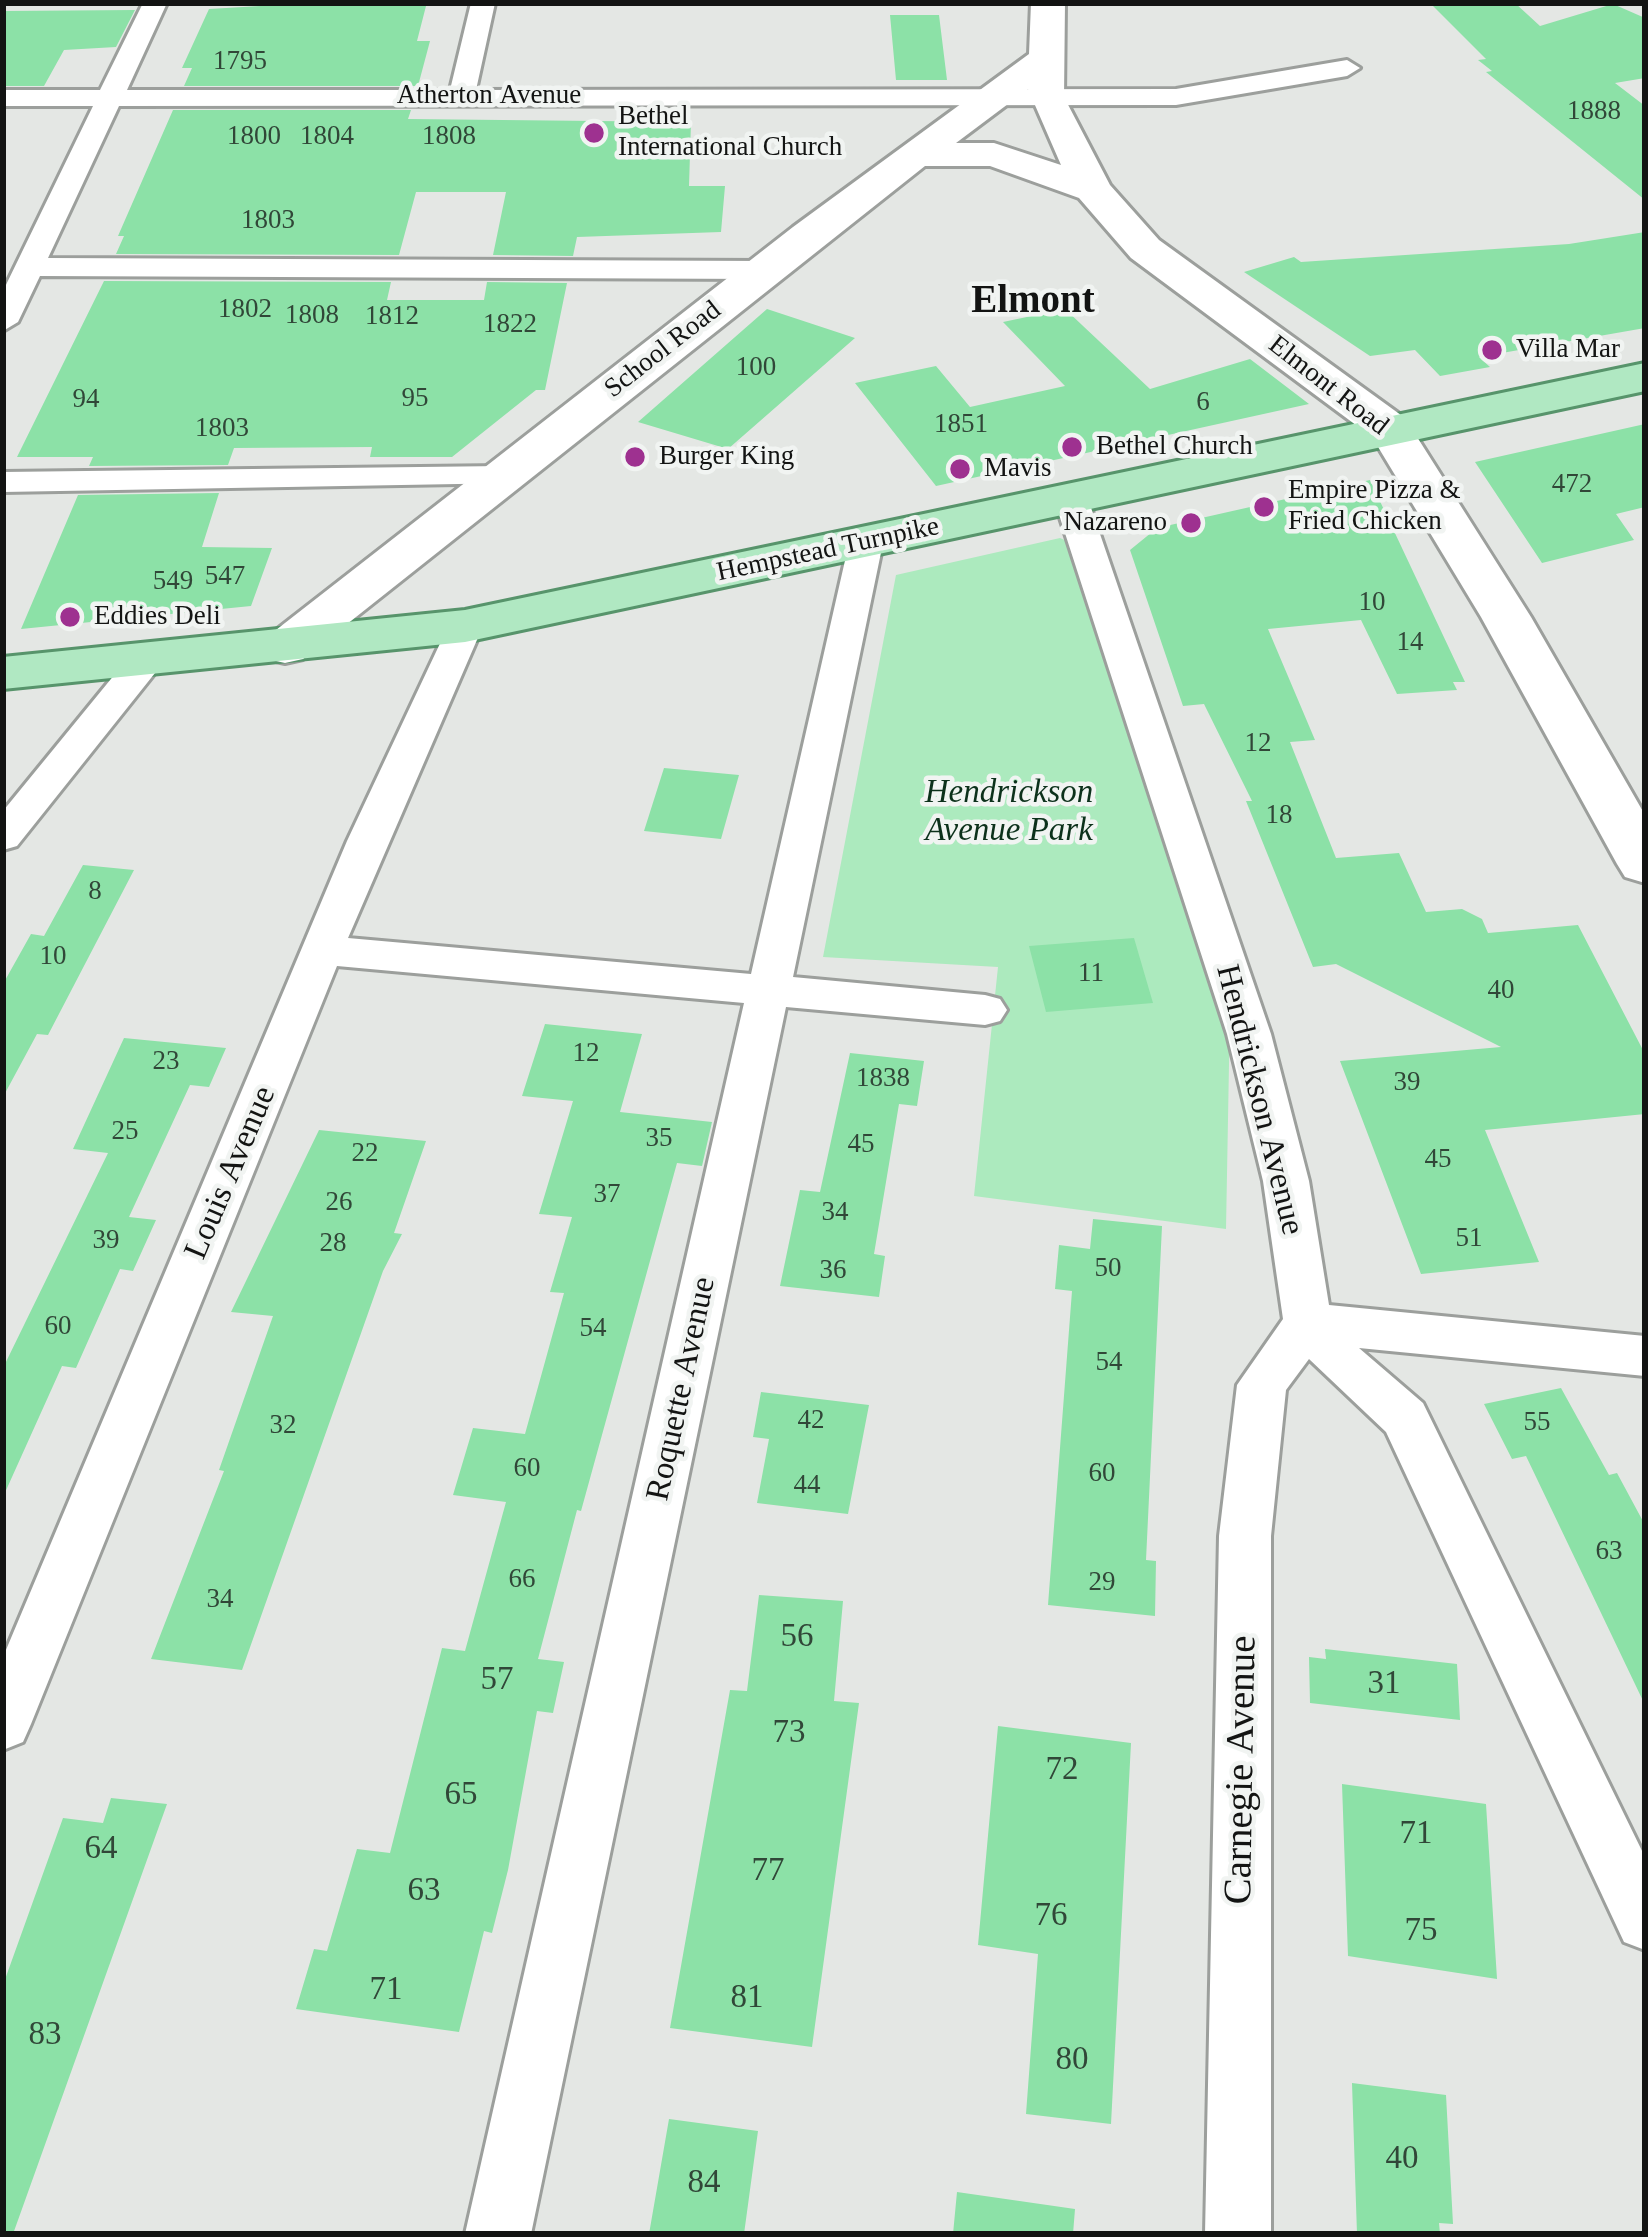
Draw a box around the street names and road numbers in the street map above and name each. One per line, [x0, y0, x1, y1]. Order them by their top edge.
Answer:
street label: Atherton Avenue [397, 80, 581, 112]
street label: School Road [598, 295, 728, 405]
street label: Elmont Road [1262, 329, 1394, 443]
street label: Hempstead Turnpike [714, 511, 942, 589]
street label: Hendrickson Avenue [1206, 961, 1312, 1239]
street label: Louis Avenue [177, 1081, 285, 1265]
street label: Roquette Avenue [639, 1274, 725, 1504]
street label: Carnegie Avenue [1216, 1635, 1268, 1905]

